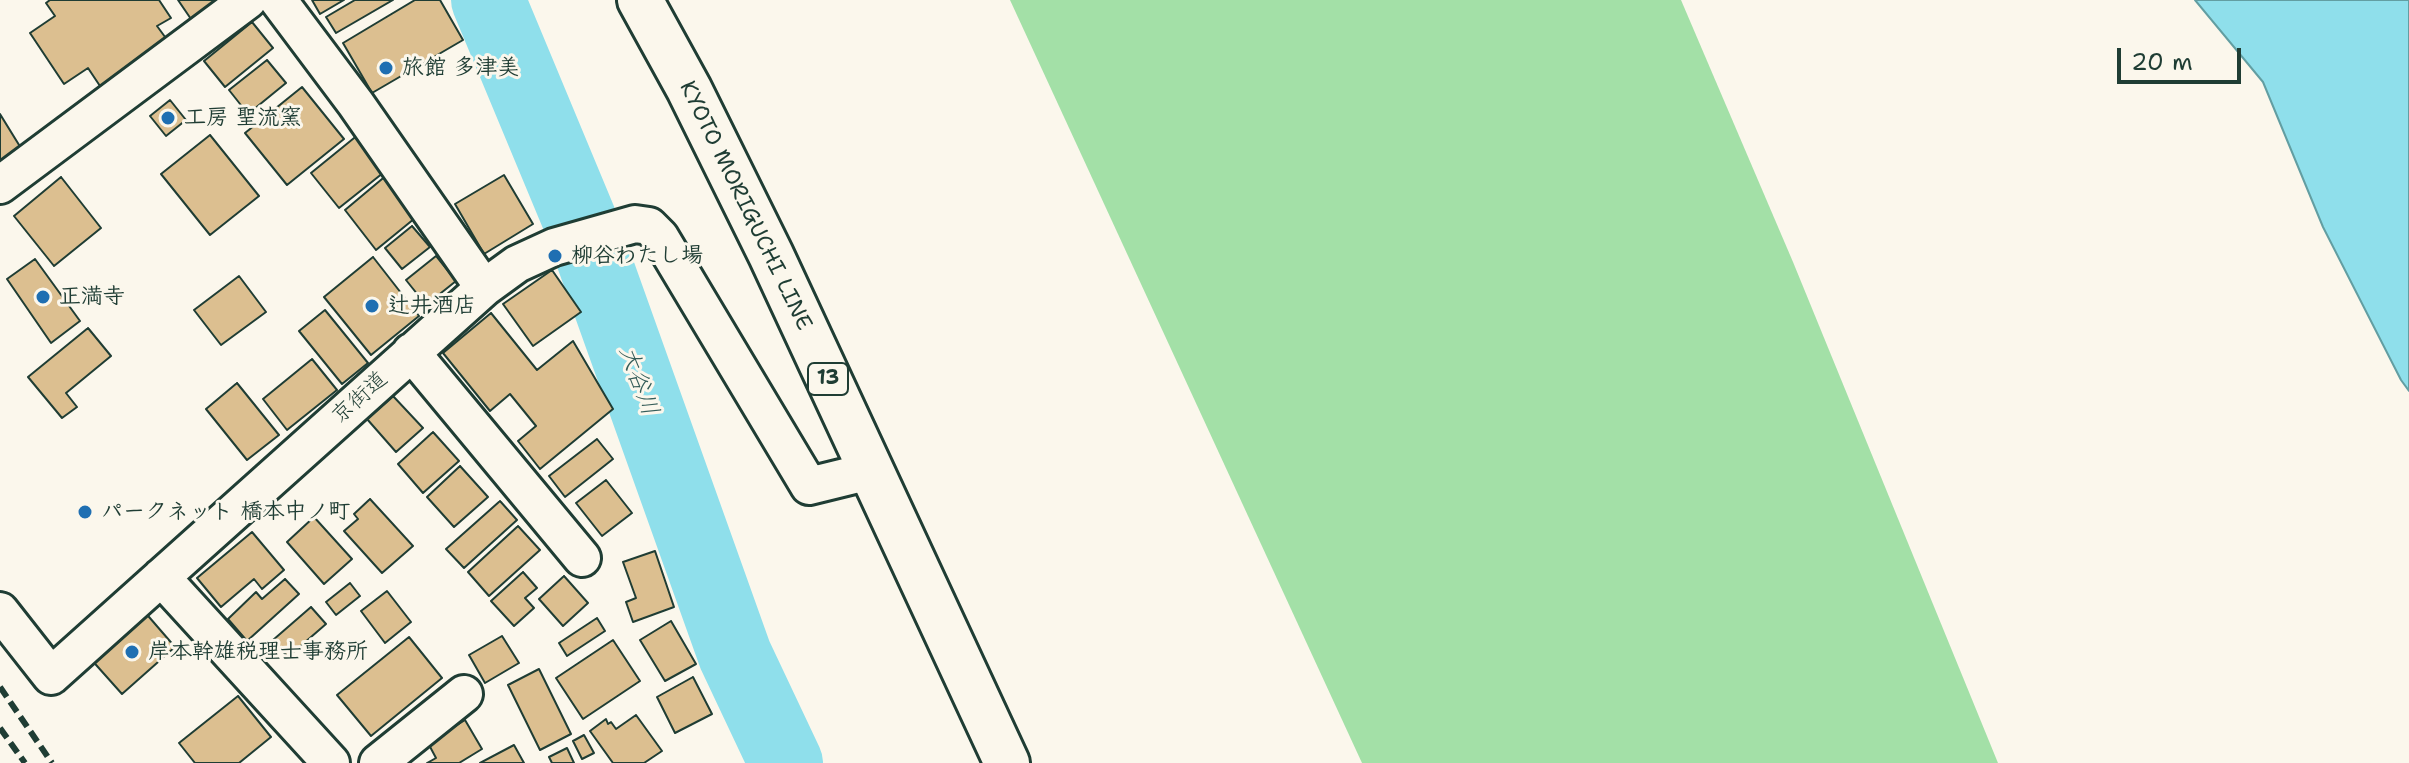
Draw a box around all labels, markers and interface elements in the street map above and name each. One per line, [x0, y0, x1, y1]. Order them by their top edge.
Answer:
scale bar [2121, 32, 2245, 82]
text: 20 m [2131, 46, 2193, 78]
place label: 旅館 多津美 [402, 55, 520, 81]
marker: 旅館 多津美 [377, 59, 395, 77]
street label: KYOTO MORIGUCHI LINE [673, 77, 817, 335]
place label: 工房 聖流窯 [184, 105, 302, 131]
marker: 工房 聖流窯 [159, 109, 177, 127]
place label: 柳谷わたし場 [571, 243, 703, 269]
marker: 柳谷わたし場 [546, 247, 564, 265]
place label: 正満寺 [59, 284, 125, 310]
marker: 正満寺 [34, 288, 52, 306]
place label: 辻井酒店 [388, 293, 476, 319]
marker: 辻井酒店 [363, 297, 381, 315]
water label: 大谷川 [612, 342, 664, 420]
road number: 13 [808, 363, 848, 395]
street label: 京街道 [327, 366, 393, 430]
place label: パークネット 橋本中ノ町 [101, 499, 351, 525]
marker: パークネット 橋本中ノ町 [76, 503, 94, 521]
place label: 岸本幹雄税理士事務所 [148, 639, 368, 665]
marker: 岸本幹雄税理士事務所 [123, 643, 141, 661]

